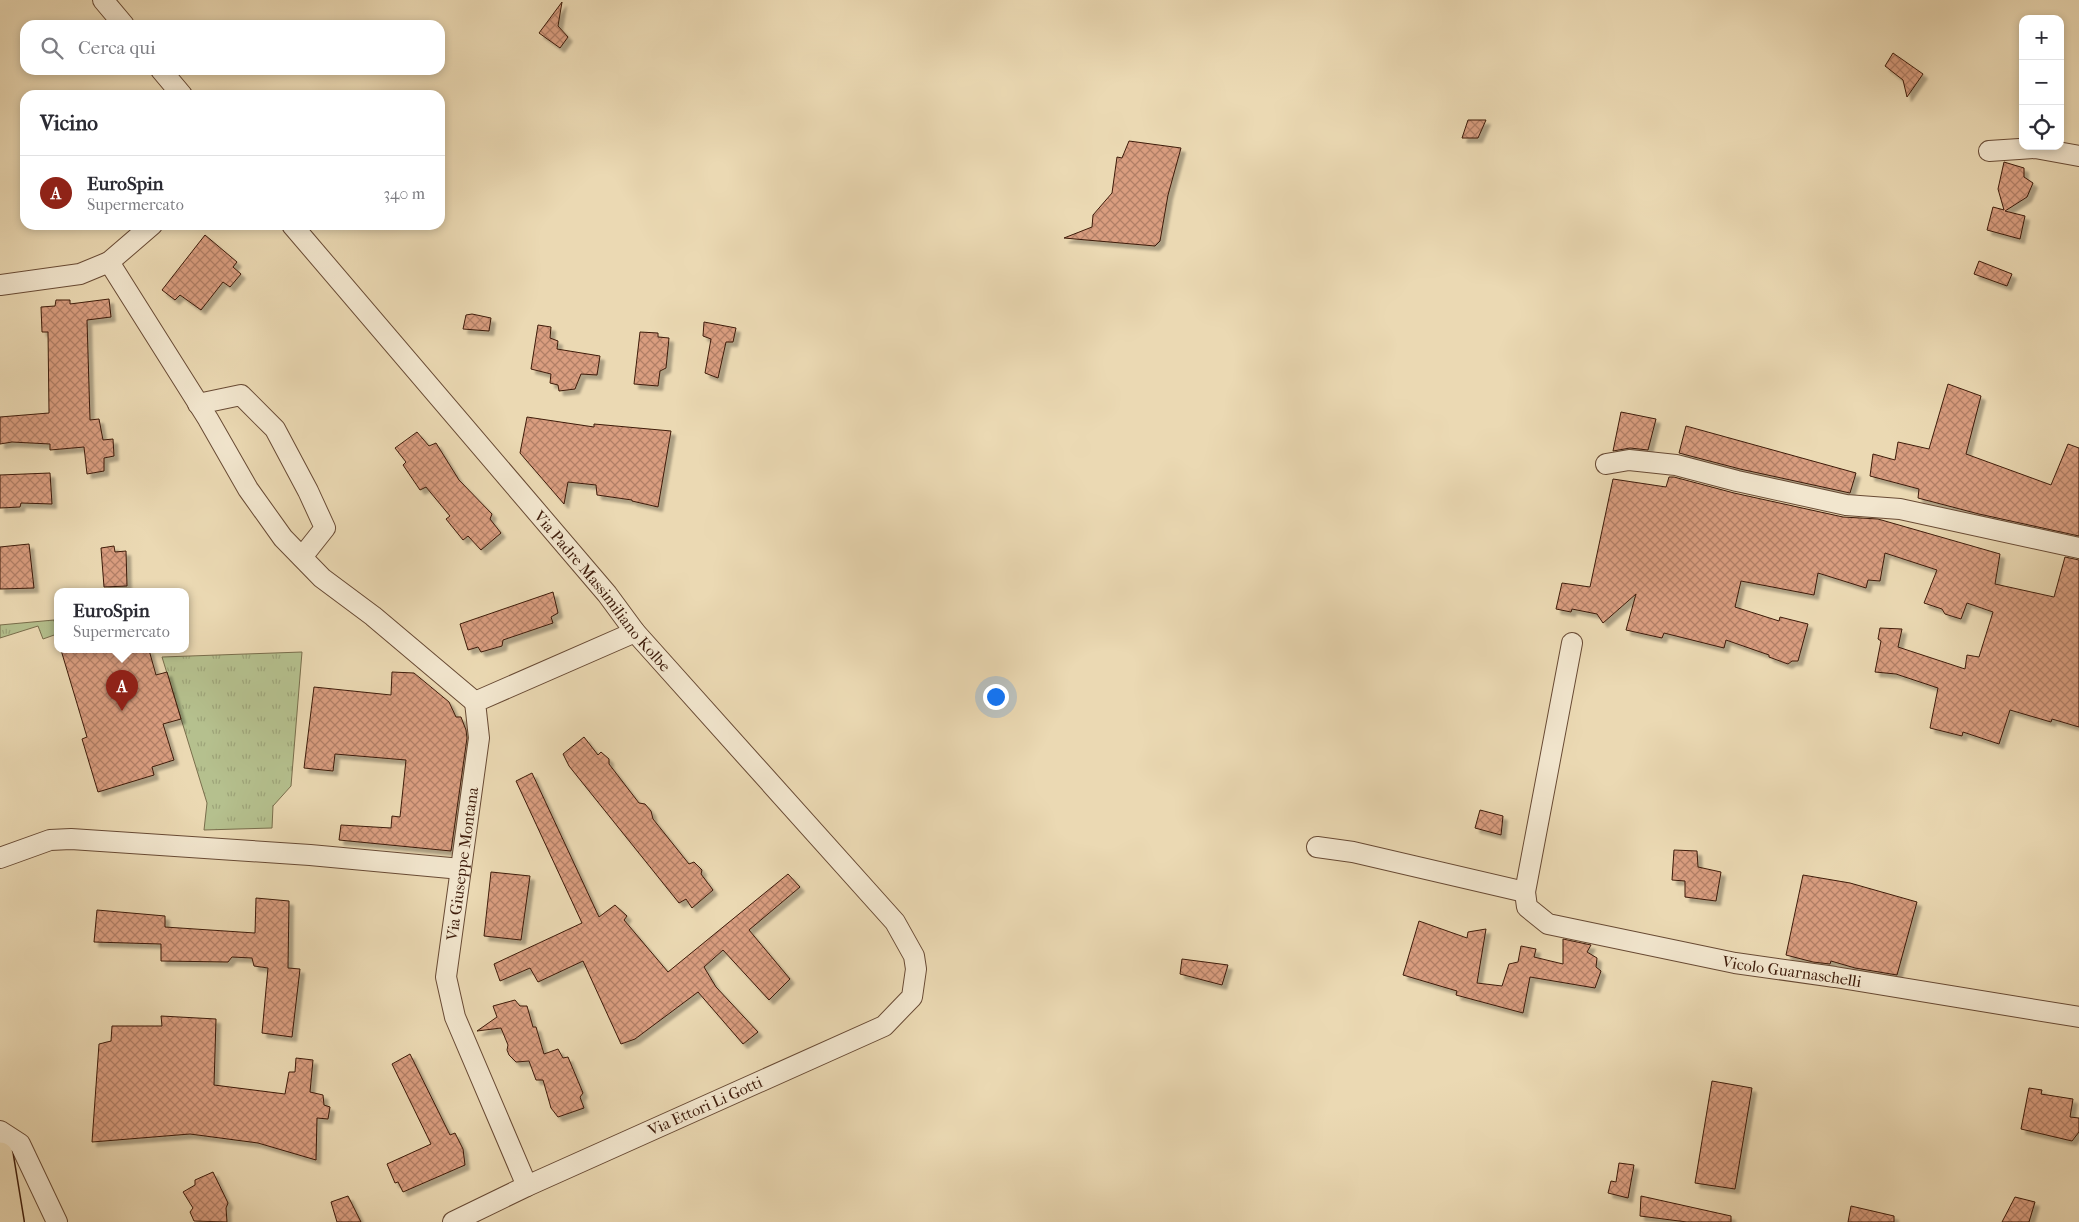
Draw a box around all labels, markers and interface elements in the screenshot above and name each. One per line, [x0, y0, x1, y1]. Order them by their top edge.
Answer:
map controls [2019, 15, 2064, 150]
button: + [2019, 15, 2064, 60]
search box [20, 20, 445, 75]
icon: search [38, 34, 66, 62]
text: Cerca qui [78, 37, 156, 59]
button: − [2019, 60, 2064, 105]
button: locate [2019, 105, 2064, 150]
text: Vicino [40, 111, 98, 135]
text: EuroSpin [87, 173, 164, 195]
text: A [51, 184, 61, 203]
text: 340 m [383, 184, 425, 203]
text: Supermercato [87, 195, 184, 214]
street label: Via Padre Massimiliano Kolbe [530, 506, 675, 675]
popup [54, 588, 189, 653]
text: EuroSpin [73, 600, 150, 622]
text: Supermercato [73, 622, 170, 641]
pin: A [106, 670, 138, 711]
your location [983, 684, 1009, 710]
street label: Via Giuseppe Montana [441, 785, 482, 943]
street label: Vicolo Guarnaschelli [1720, 951, 1863, 991]
street label: Via Ettori Li Gotti [644, 1072, 765, 1140]

